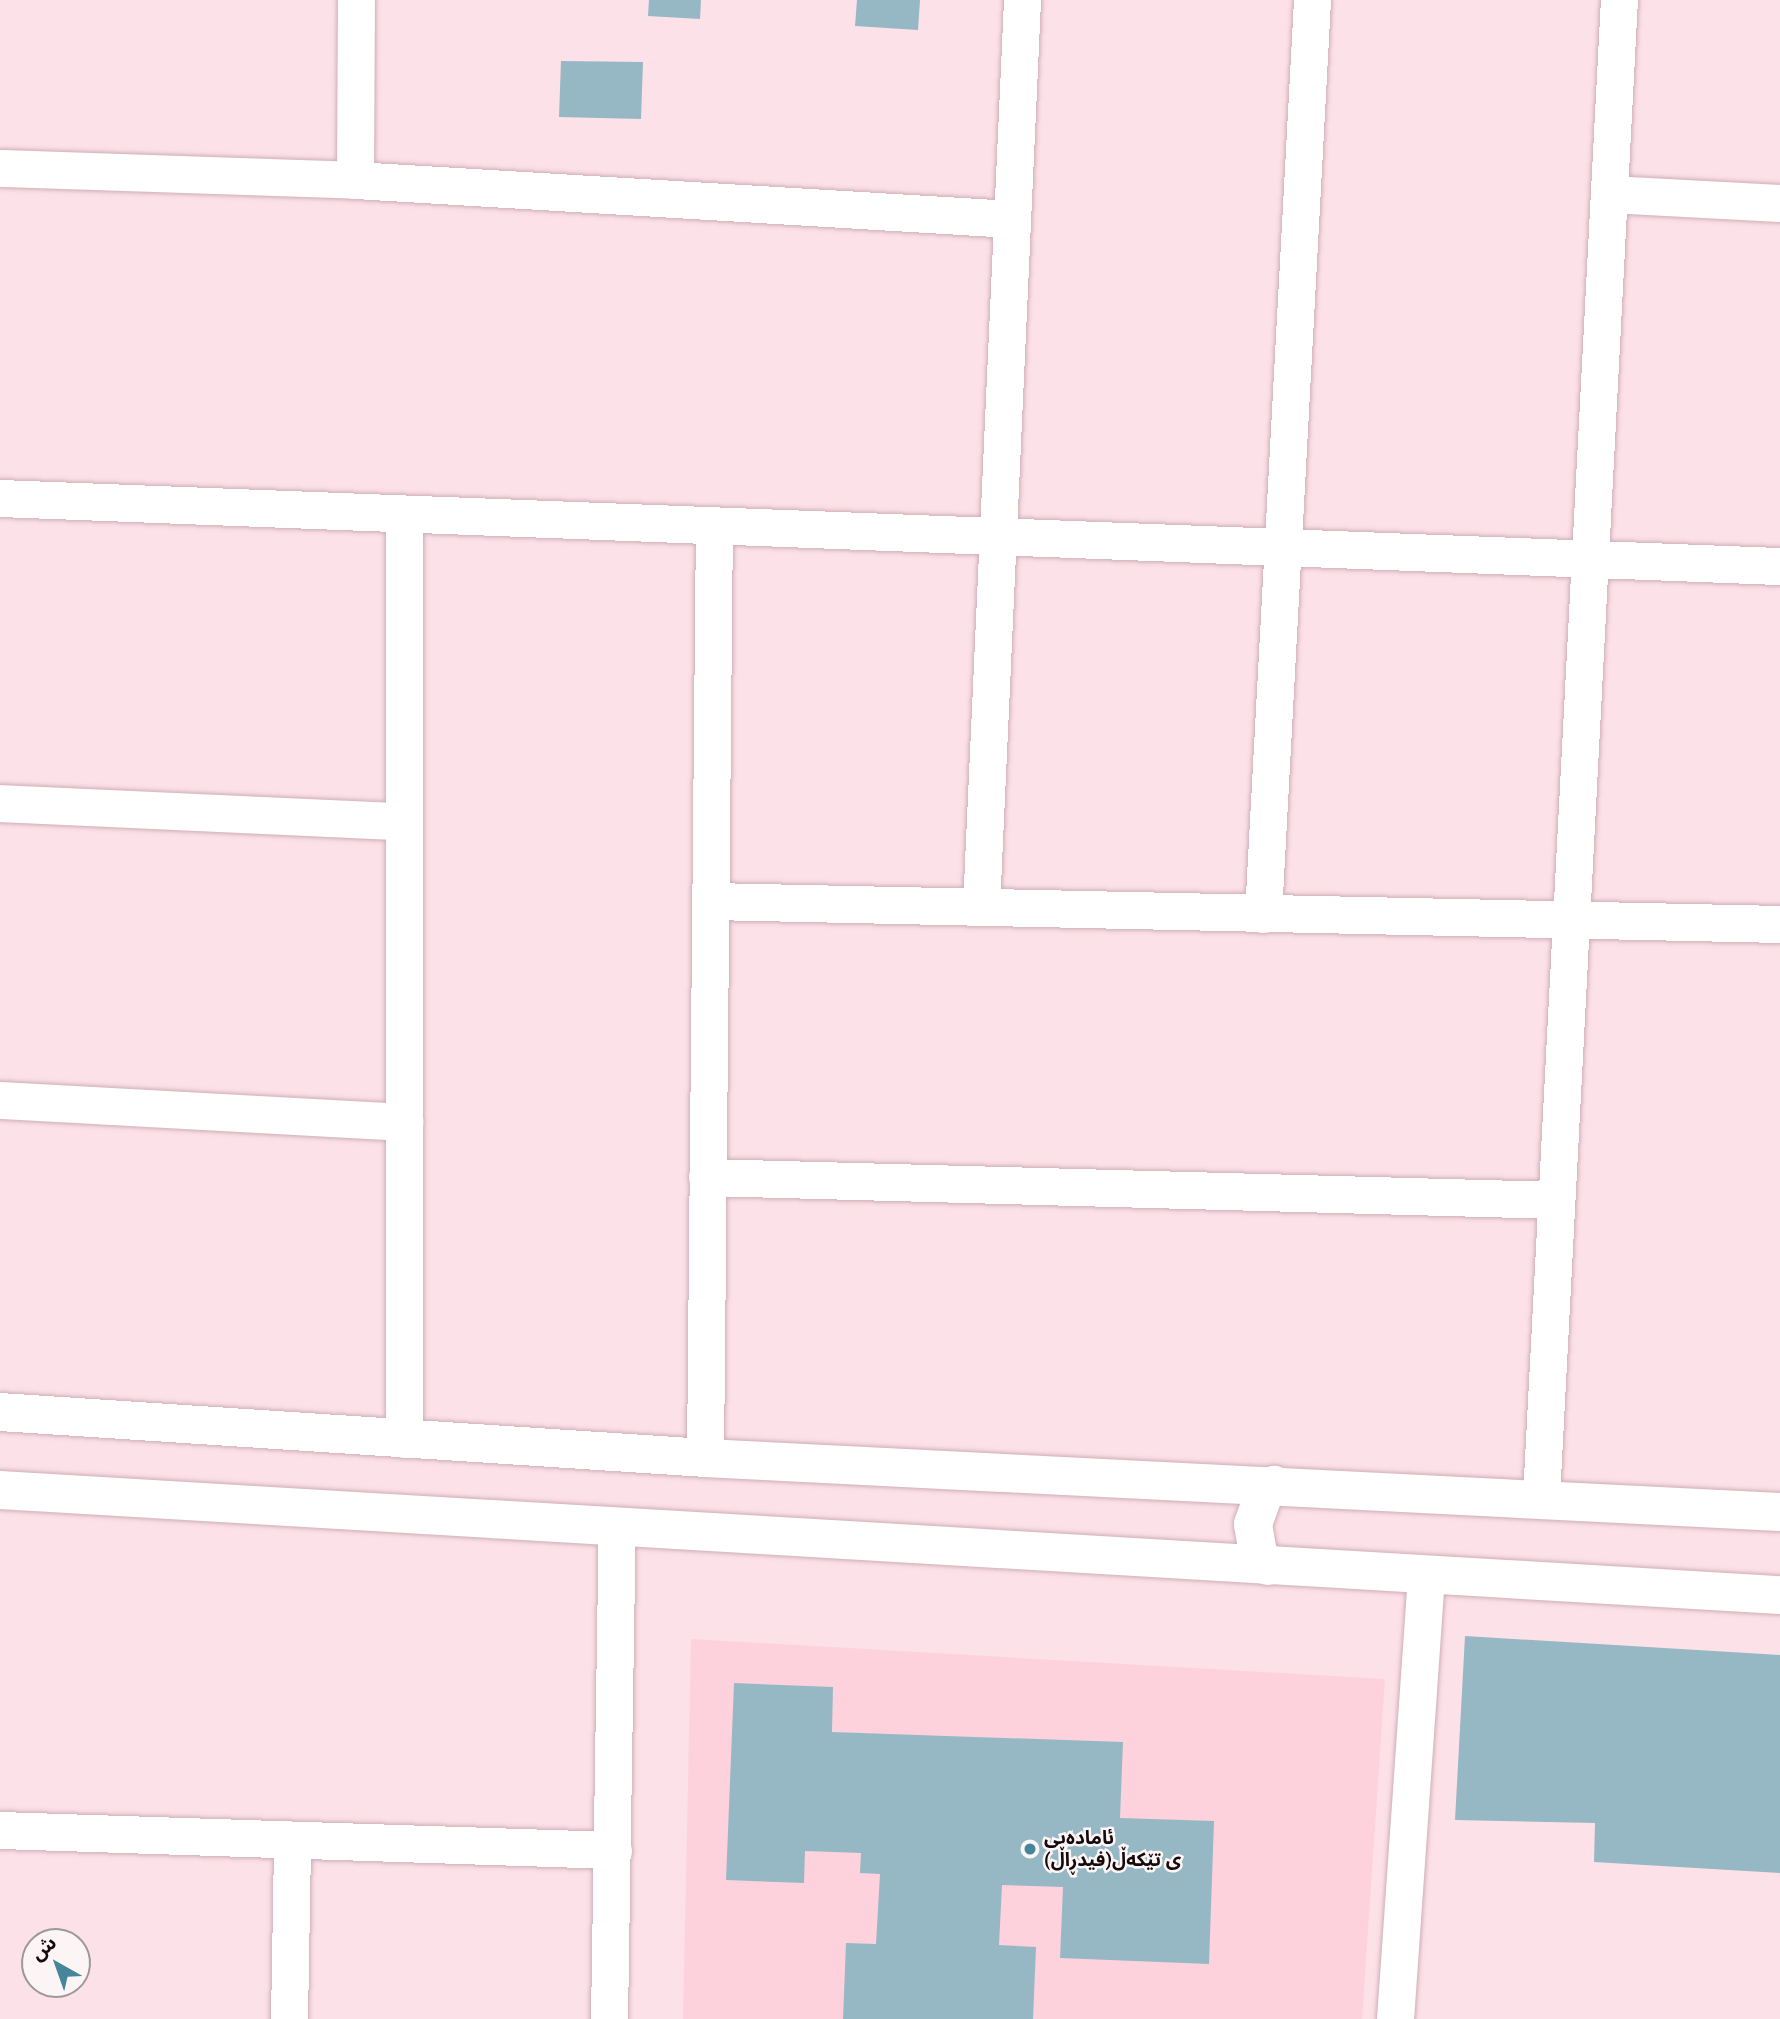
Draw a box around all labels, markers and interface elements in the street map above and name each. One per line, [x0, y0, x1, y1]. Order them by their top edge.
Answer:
place label: ئامادەیی (فیدڕاڵ)ی تێکەڵ [1044, 1827, 1181, 1871]
marker: ئامادەیی (فیدڕاڵ)ی تێکەڵ [1022, 1841, 1038, 1857]
north arrow [21, 1928, 91, 1998]
text: ش [26, 1931, 61, 1965]

